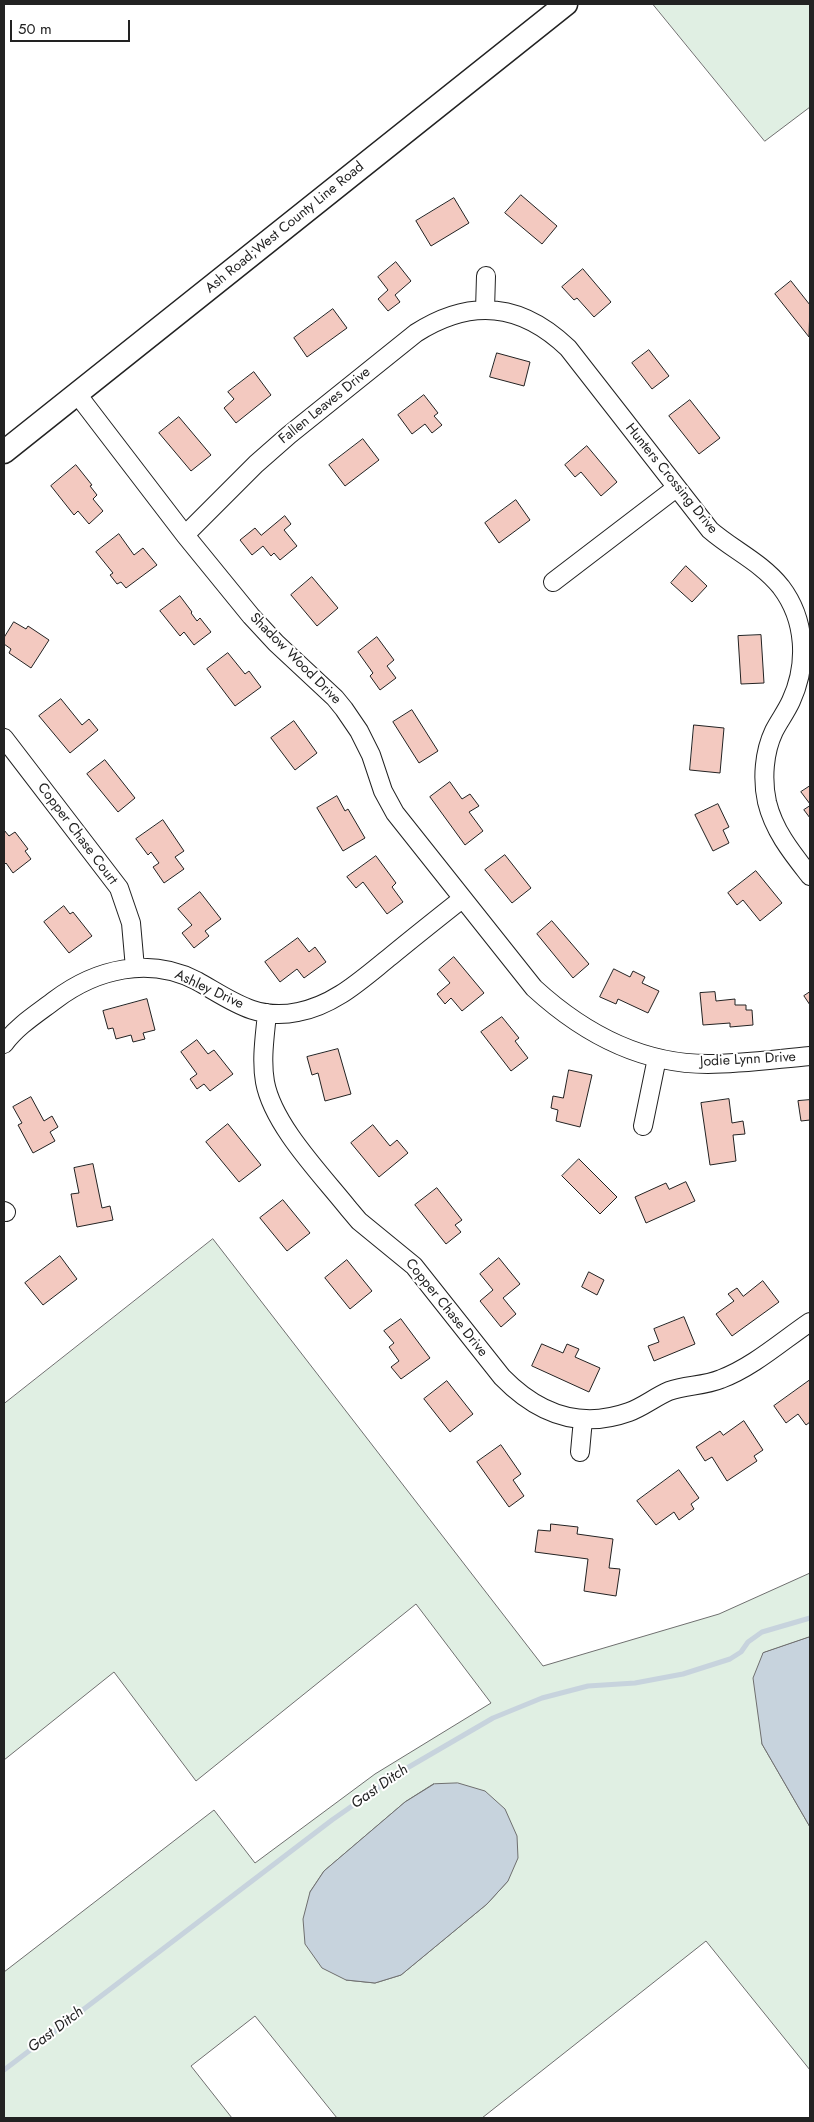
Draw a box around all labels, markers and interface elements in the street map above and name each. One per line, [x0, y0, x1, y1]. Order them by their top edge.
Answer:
scale bar [12, 10, 132, 42]
text: 50 m [18, 18, 52, 40]
street label: Ash Road;West County Line Road [202, 159, 368, 297]
street label: Fallen Leaves Drive [276, 364, 374, 448]
street label: Hunters Crossing Drive [621, 420, 721, 538]
street label: Shadow Wood Drive [246, 610, 344, 708]
street label: Copper Chase Court [33, 780, 121, 888]
street label: Ashley Drive [172, 967, 246, 1013]
street label: Jodie Lynn Drive [700, 1049, 796, 1071]
street label: Copper Chase Drive [401, 1256, 491, 1360]
water label: Gast Ditch [348, 1761, 412, 1813]
water label: Gast Ditch [25, 2003, 87, 2057]

